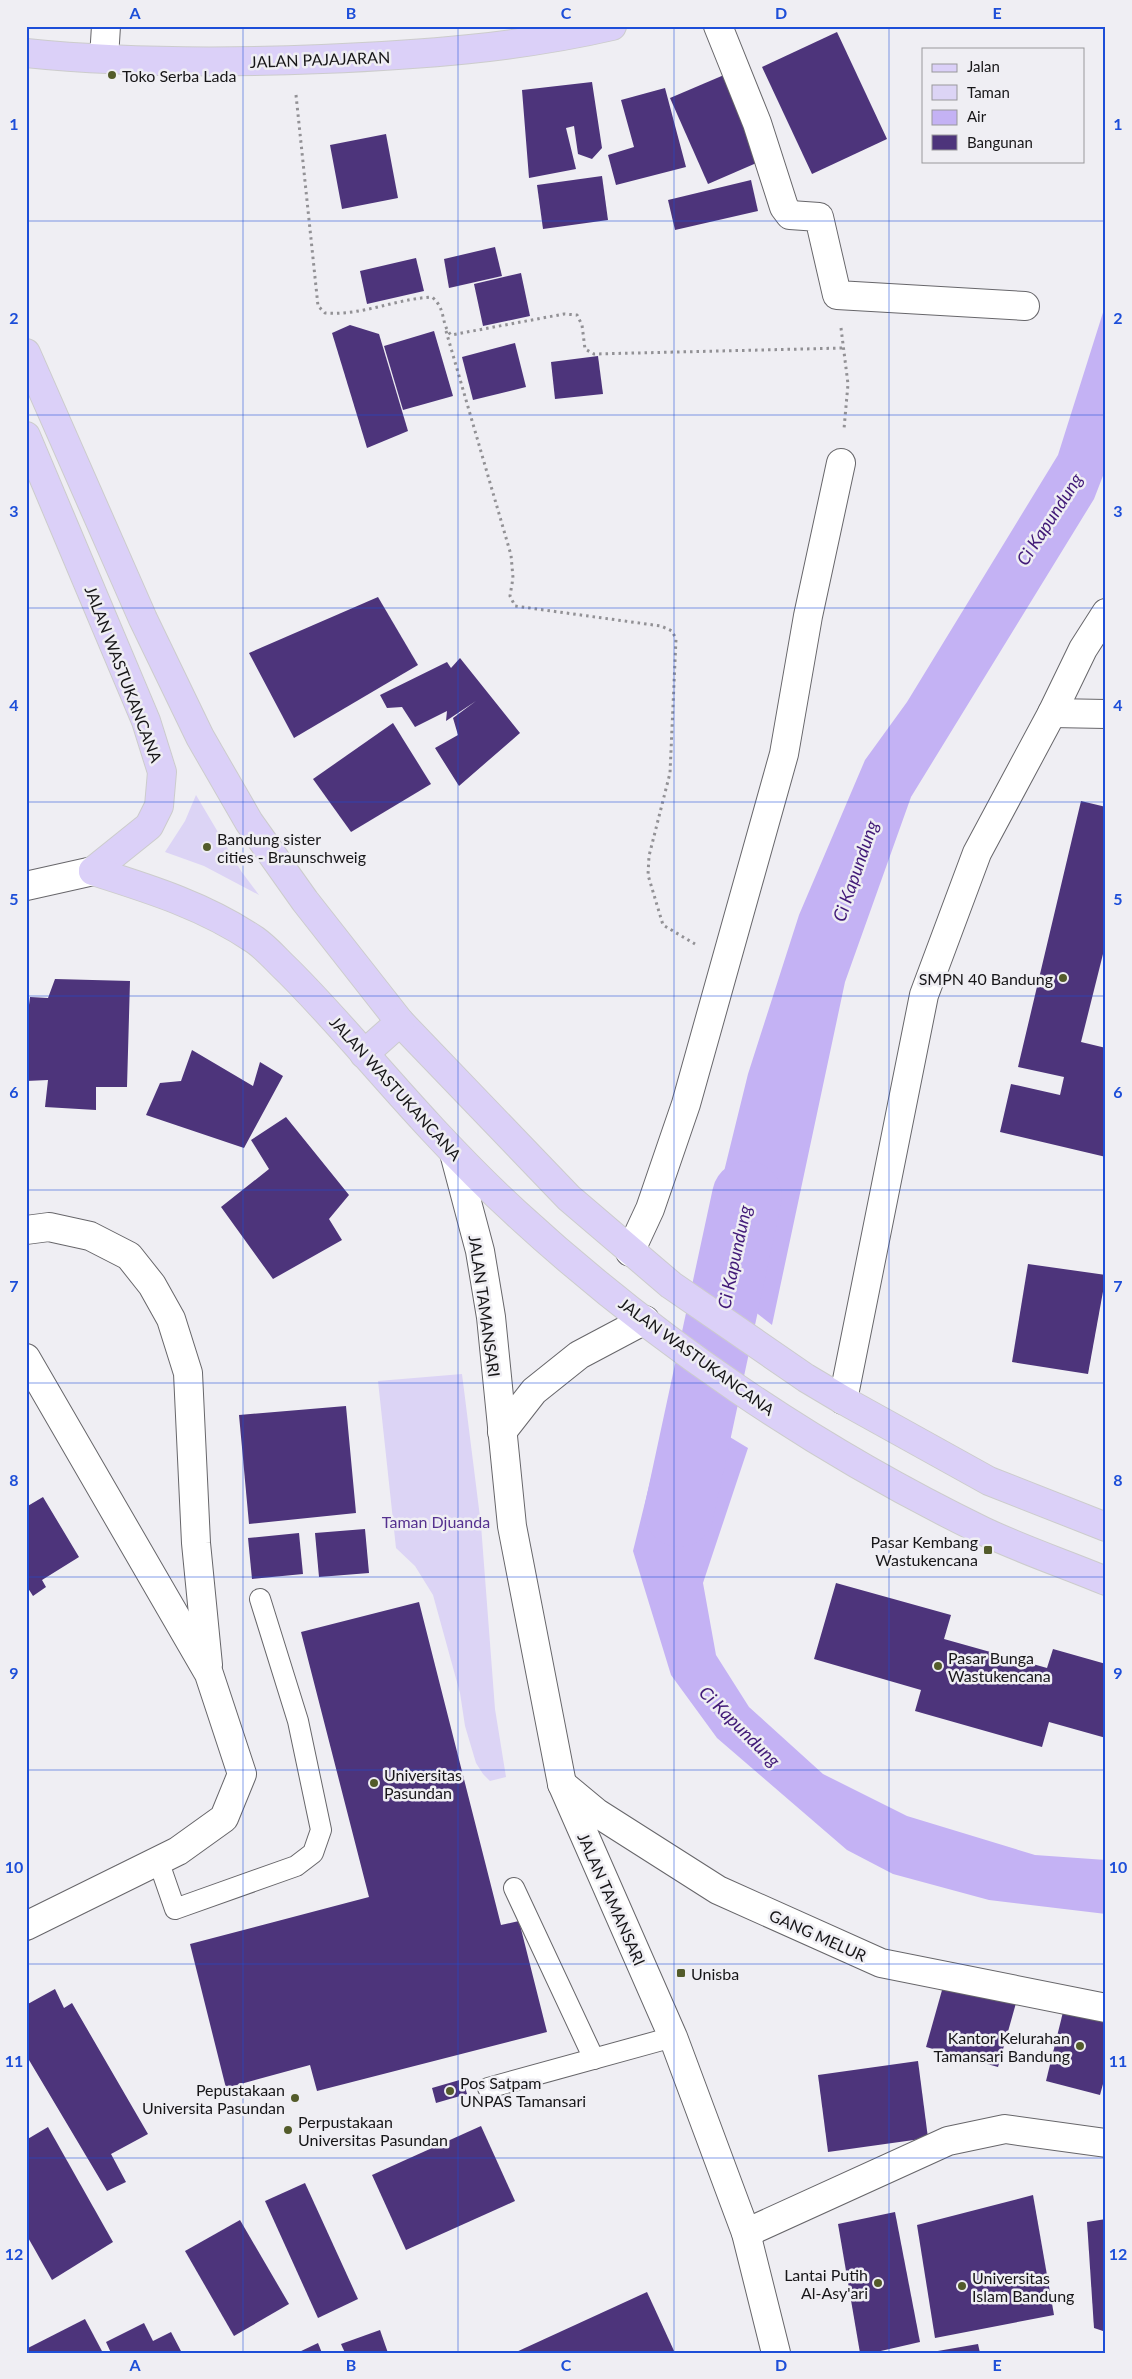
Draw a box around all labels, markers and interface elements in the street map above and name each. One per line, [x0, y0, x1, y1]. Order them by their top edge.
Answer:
text: A [128, 3, 141, 22]
text: B [346, 3, 356, 22]
text: C [561, 3, 572, 22]
text: D [775, 3, 787, 22]
text: E [992, 3, 1002, 22]
street label: JALAN PAJAJARAN [250, 47, 390, 71]
legend [922, 48, 1084, 162]
text: Jalan [967, 57, 1000, 75]
place label: Toko Serba Lada [122, 66, 236, 85]
marker: Toko Serba Lada [106, 69, 118, 81]
text: Taman [967, 83, 1010, 101]
text: Air [967, 107, 987, 125]
text: 1 [9, 114, 19, 133]
text: 1 [1113, 114, 1123, 133]
text: Bangunan [967, 133, 1033, 151]
text: 2 [9, 308, 19, 327]
text: 2 [1113, 308, 1123, 327]
water label: Ci Kapundung [1011, 469, 1087, 569]
text: 3 [9, 501, 19, 520]
text: 3 [1113, 501, 1123, 520]
street label: JALAN WASTUKANCANA [82, 583, 167, 765]
text: 4 [9, 695, 19, 714]
text: 4 [1113, 695, 1123, 714]
water label: Ci Kapundung [827, 817, 883, 924]
place label: Bandung sister cities - Braunschweig [217, 829, 366, 866]
marker: Bandung sister cities - Braunschweig [201, 841, 213, 853]
text: 5 [9, 889, 19, 908]
text: 5 [1113, 889, 1123, 908]
place label: SMPN 40 Bandung [919, 969, 1053, 988]
marker: SMPN 40 Bandung [1057, 972, 1069, 984]
street label: JALAN WASTUKANCANA [326, 1012, 466, 1164]
text: 6 [9, 1082, 19, 1101]
text: 6 [1113, 1082, 1123, 1101]
water label: Ci Kapundung [712, 1203, 756, 1311]
street label: JALAN TAMANSARI [466, 1234, 504, 1378]
text: 7 [9, 1276, 19, 1295]
text: 7 [1113, 1276, 1123, 1295]
street label: JALAN WASTUKANCANA [616, 1293, 779, 1419]
text: 8 [9, 1470, 19, 1489]
text: 8 [1113, 1470, 1123, 1489]
park label: Taman Djuanda [382, 1512, 490, 1531]
place label: Pasar Kembang Wastukencana [870, 1532, 978, 1569]
marker: Pasar Kembang Wastukencana [982, 1544, 994, 1556]
place label: Pasar Bunga Wastukencana [948, 1648, 1051, 1685]
marker: Pasar Bunga Wastukencana [932, 1660, 944, 1672]
text: 9 [9, 1663, 19, 1682]
text: 9 [1113, 1663, 1123, 1682]
water label: Ci Kapundung [695, 1681, 785, 1771]
place label: Universitas Pasundan [384, 1765, 462, 1802]
marker: Universitas Pasundan [368, 1777, 380, 1789]
street label: JALAN TAMANSARI [574, 1830, 650, 1968]
text: 10 [5, 1857, 23, 1876]
text: 10 [1109, 1857, 1127, 1876]
street label: GANG MELUR [767, 1905, 869, 1965]
place label: Unisba [691, 1964, 739, 1983]
marker: Unisba [675, 1967, 687, 1979]
place label: Kantor Kelurahan Tamansari Bandung [934, 2028, 1070, 2065]
marker: Kantor Kelurahan Tamansari Bandung [1074, 2040, 1086, 2052]
text: 11 [5, 2051, 23, 2070]
text: 11 [1109, 2051, 1127, 2070]
place label: Pos Satpam UNPAS Tamansari [460, 2073, 586, 2110]
place label: Pepustakaan Universita Pasundan [142, 2080, 285, 2117]
marker: Pos Satpam UNPAS Tamansari [444, 2085, 456, 2097]
marker: Pepustakaan Universita Pasundan [289, 2092, 301, 2104]
place label: Perpustakaan Universitas Pasundan [298, 2112, 448, 2149]
marker: Perpustakaan Universitas Pasundan [282, 2124, 294, 2136]
text: 12 [5, 2244, 23, 2263]
text: 12 [1109, 2244, 1127, 2263]
place label: Lantai Putih Al-Asy'ari [784, 2265, 868, 2302]
place label: Universitas Islam Bandung [972, 2268, 1074, 2305]
marker: Lantai Putih Al-Asy'ari [872, 2277, 884, 2289]
marker: Universitas Islam Bandung [956, 2280, 968, 2292]
text: A [128, 2355, 141, 2374]
text: B [346, 2355, 356, 2374]
text: C [561, 2355, 572, 2374]
text: D [775, 2355, 787, 2374]
text: E [992, 2355, 1002, 2374]

